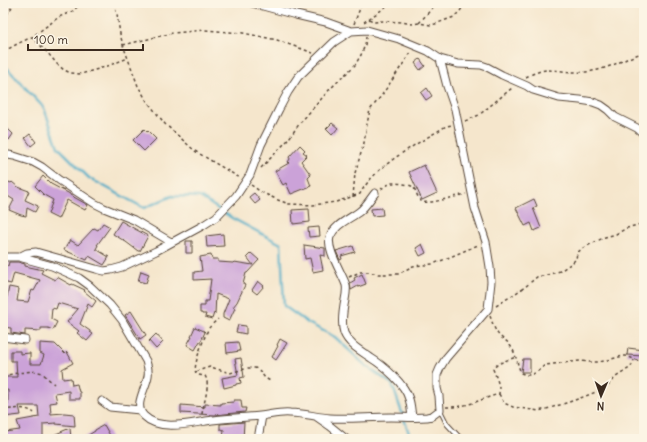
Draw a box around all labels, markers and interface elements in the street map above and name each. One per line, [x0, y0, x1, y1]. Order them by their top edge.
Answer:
scale bar [28, 26, 143, 52]
text: 100 m [34, 32, 68, 47]
north arrow [581, 376, 621, 416]
text: N [597, 399, 605, 413]

